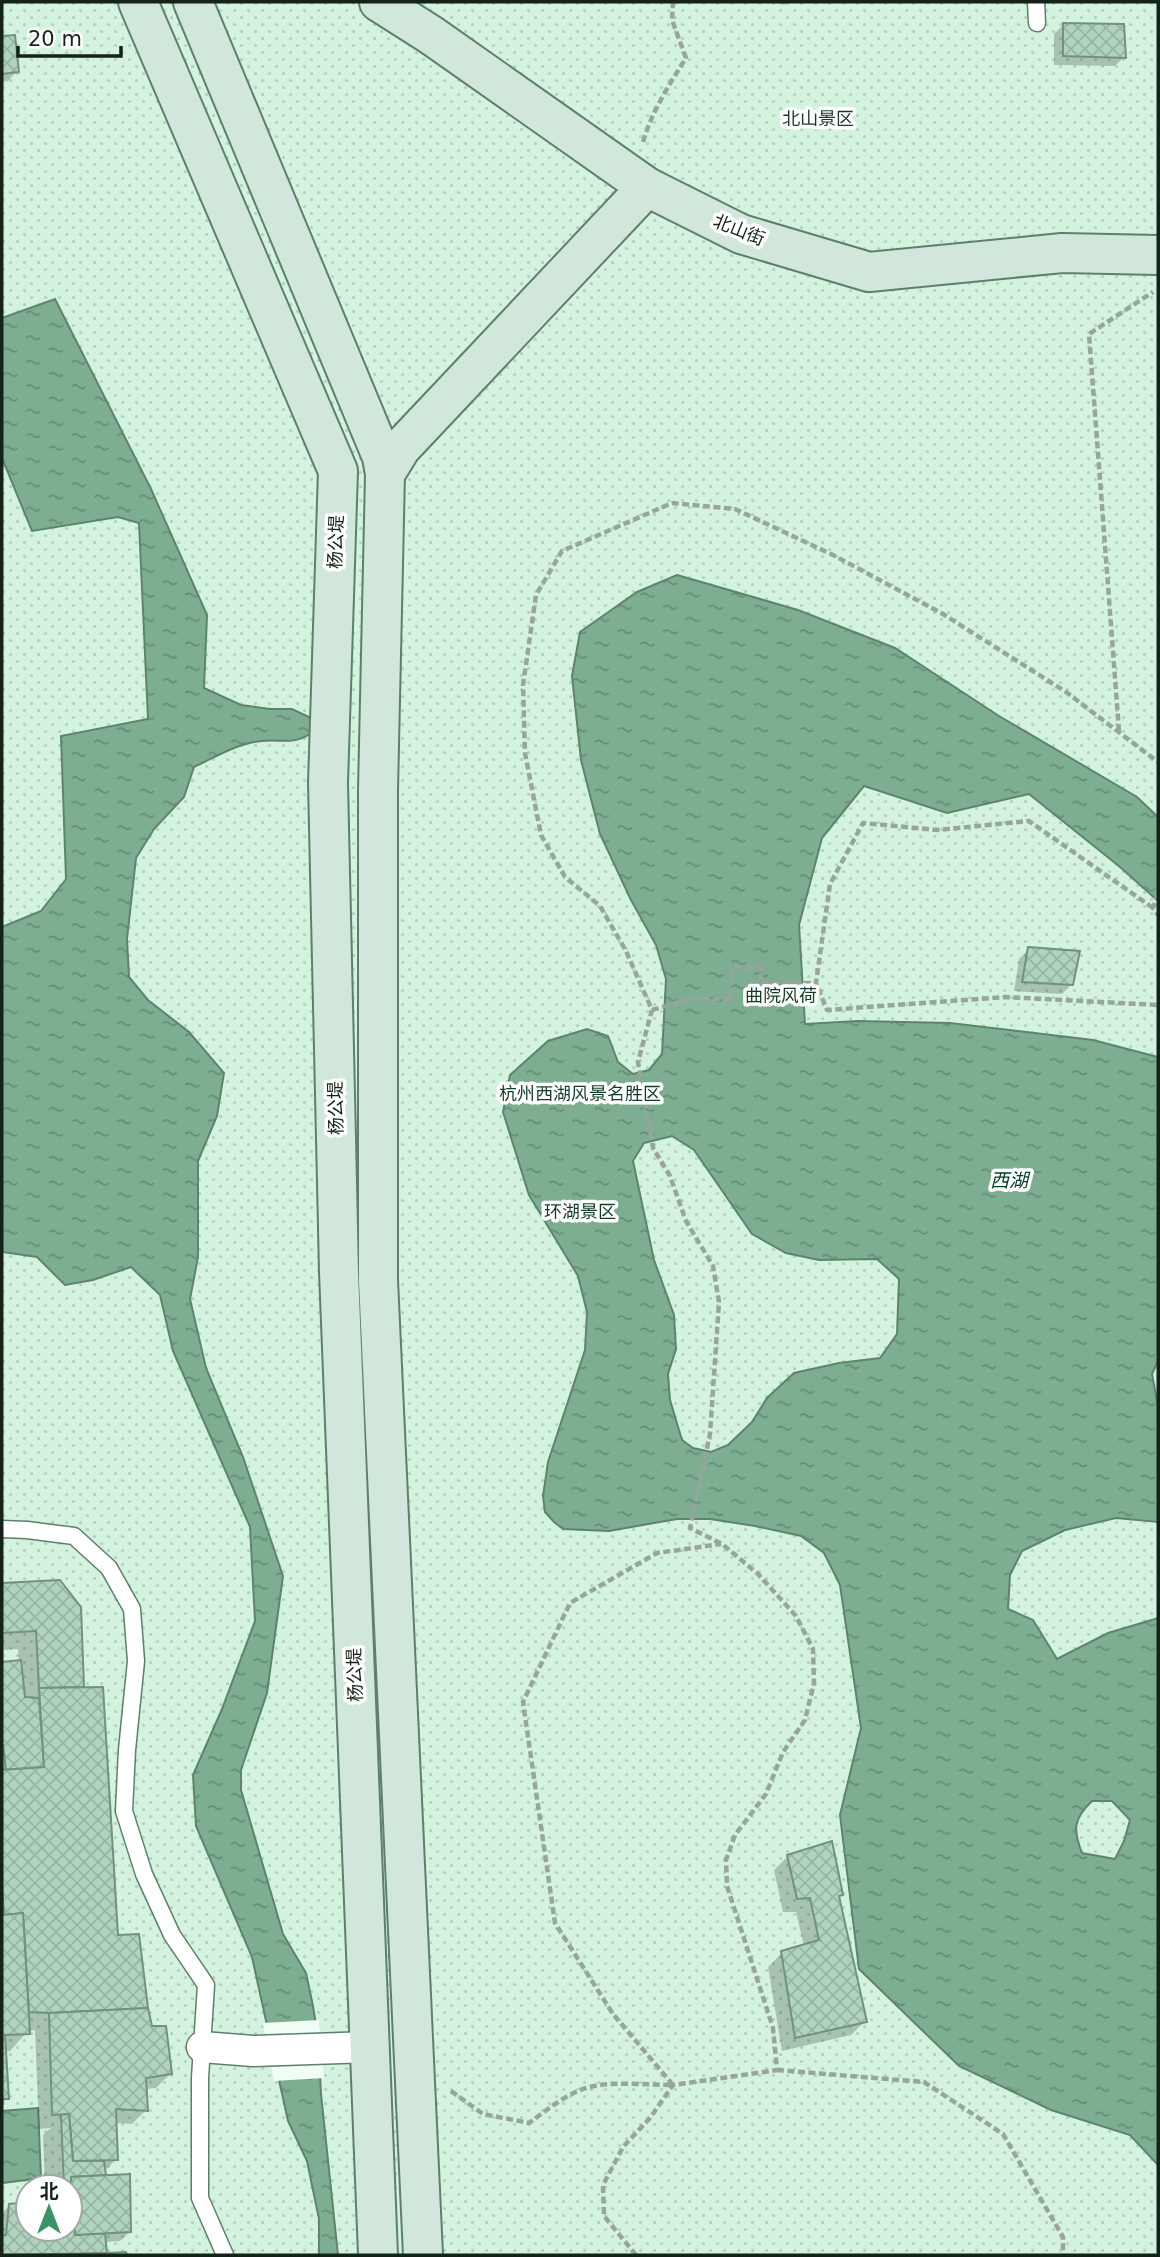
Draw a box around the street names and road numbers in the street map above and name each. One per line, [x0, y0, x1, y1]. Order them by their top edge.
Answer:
street label: 北山街 [710, 210, 768, 249]
street label: 杨公堤 [324, 515, 347, 569]
street label: 杨公堤 [325, 1081, 346, 1135]
street label: 杨公堤 [343, 1648, 366, 1702]

